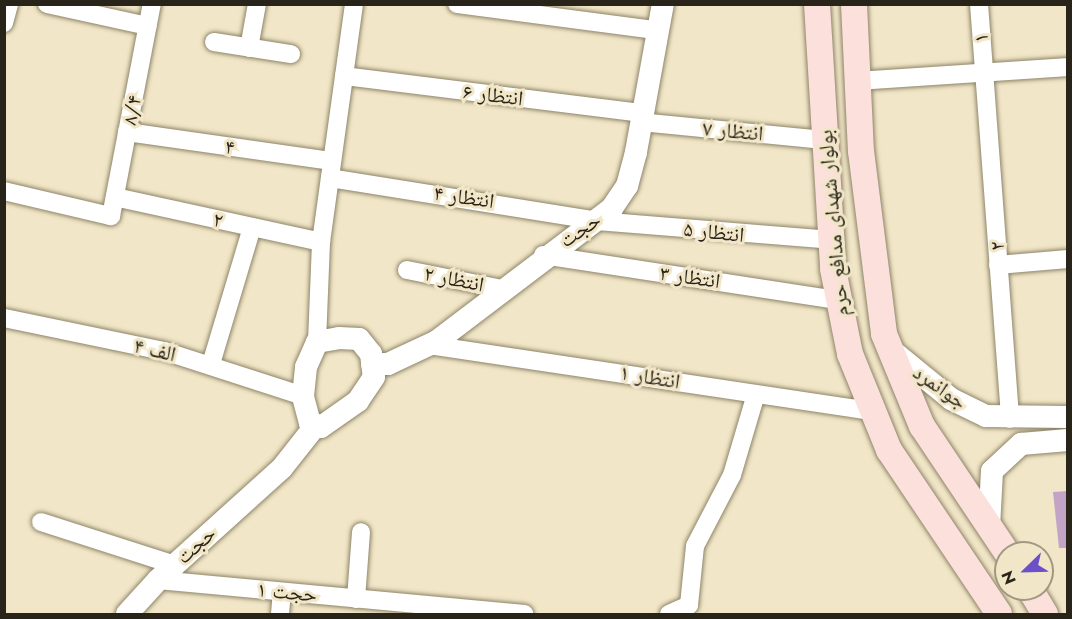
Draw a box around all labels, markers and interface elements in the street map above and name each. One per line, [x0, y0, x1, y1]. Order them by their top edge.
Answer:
street label: ۱ [968, 32, 994, 44]
street label: انتظار ۶ [461, 79, 525, 111]
street label: ۸/۴ [117, 93, 147, 127]
street label: انتظار ۷ [702, 116, 764, 146]
street label: بولوار شهدای مدافع حرم [812, 129, 854, 317]
street label: ۴ [224, 134, 236, 160]
street label: انتظار ۴ [432, 180, 496, 214]
street label: ۲ [211, 207, 225, 233]
street label: حجت [555, 207, 605, 253]
street label: انتظار ۵ [683, 216, 745, 248]
street label: ۲ [984, 240, 1010, 252]
street label: انتظار ۳ [658, 260, 722, 294]
street label: انتظار ۲ [422, 261, 486, 297]
street label: ۴ الف [132, 333, 178, 367]
street label: انتظار ۱ [618, 360, 682, 394]
street label: جوانمرد [908, 360, 972, 414]
street label: حجت [171, 521, 221, 569]
north arrow [994, 541, 1054, 601]
text: N [996, 567, 1022, 588]
street label: حجت ۱ [256, 577, 318, 607]

